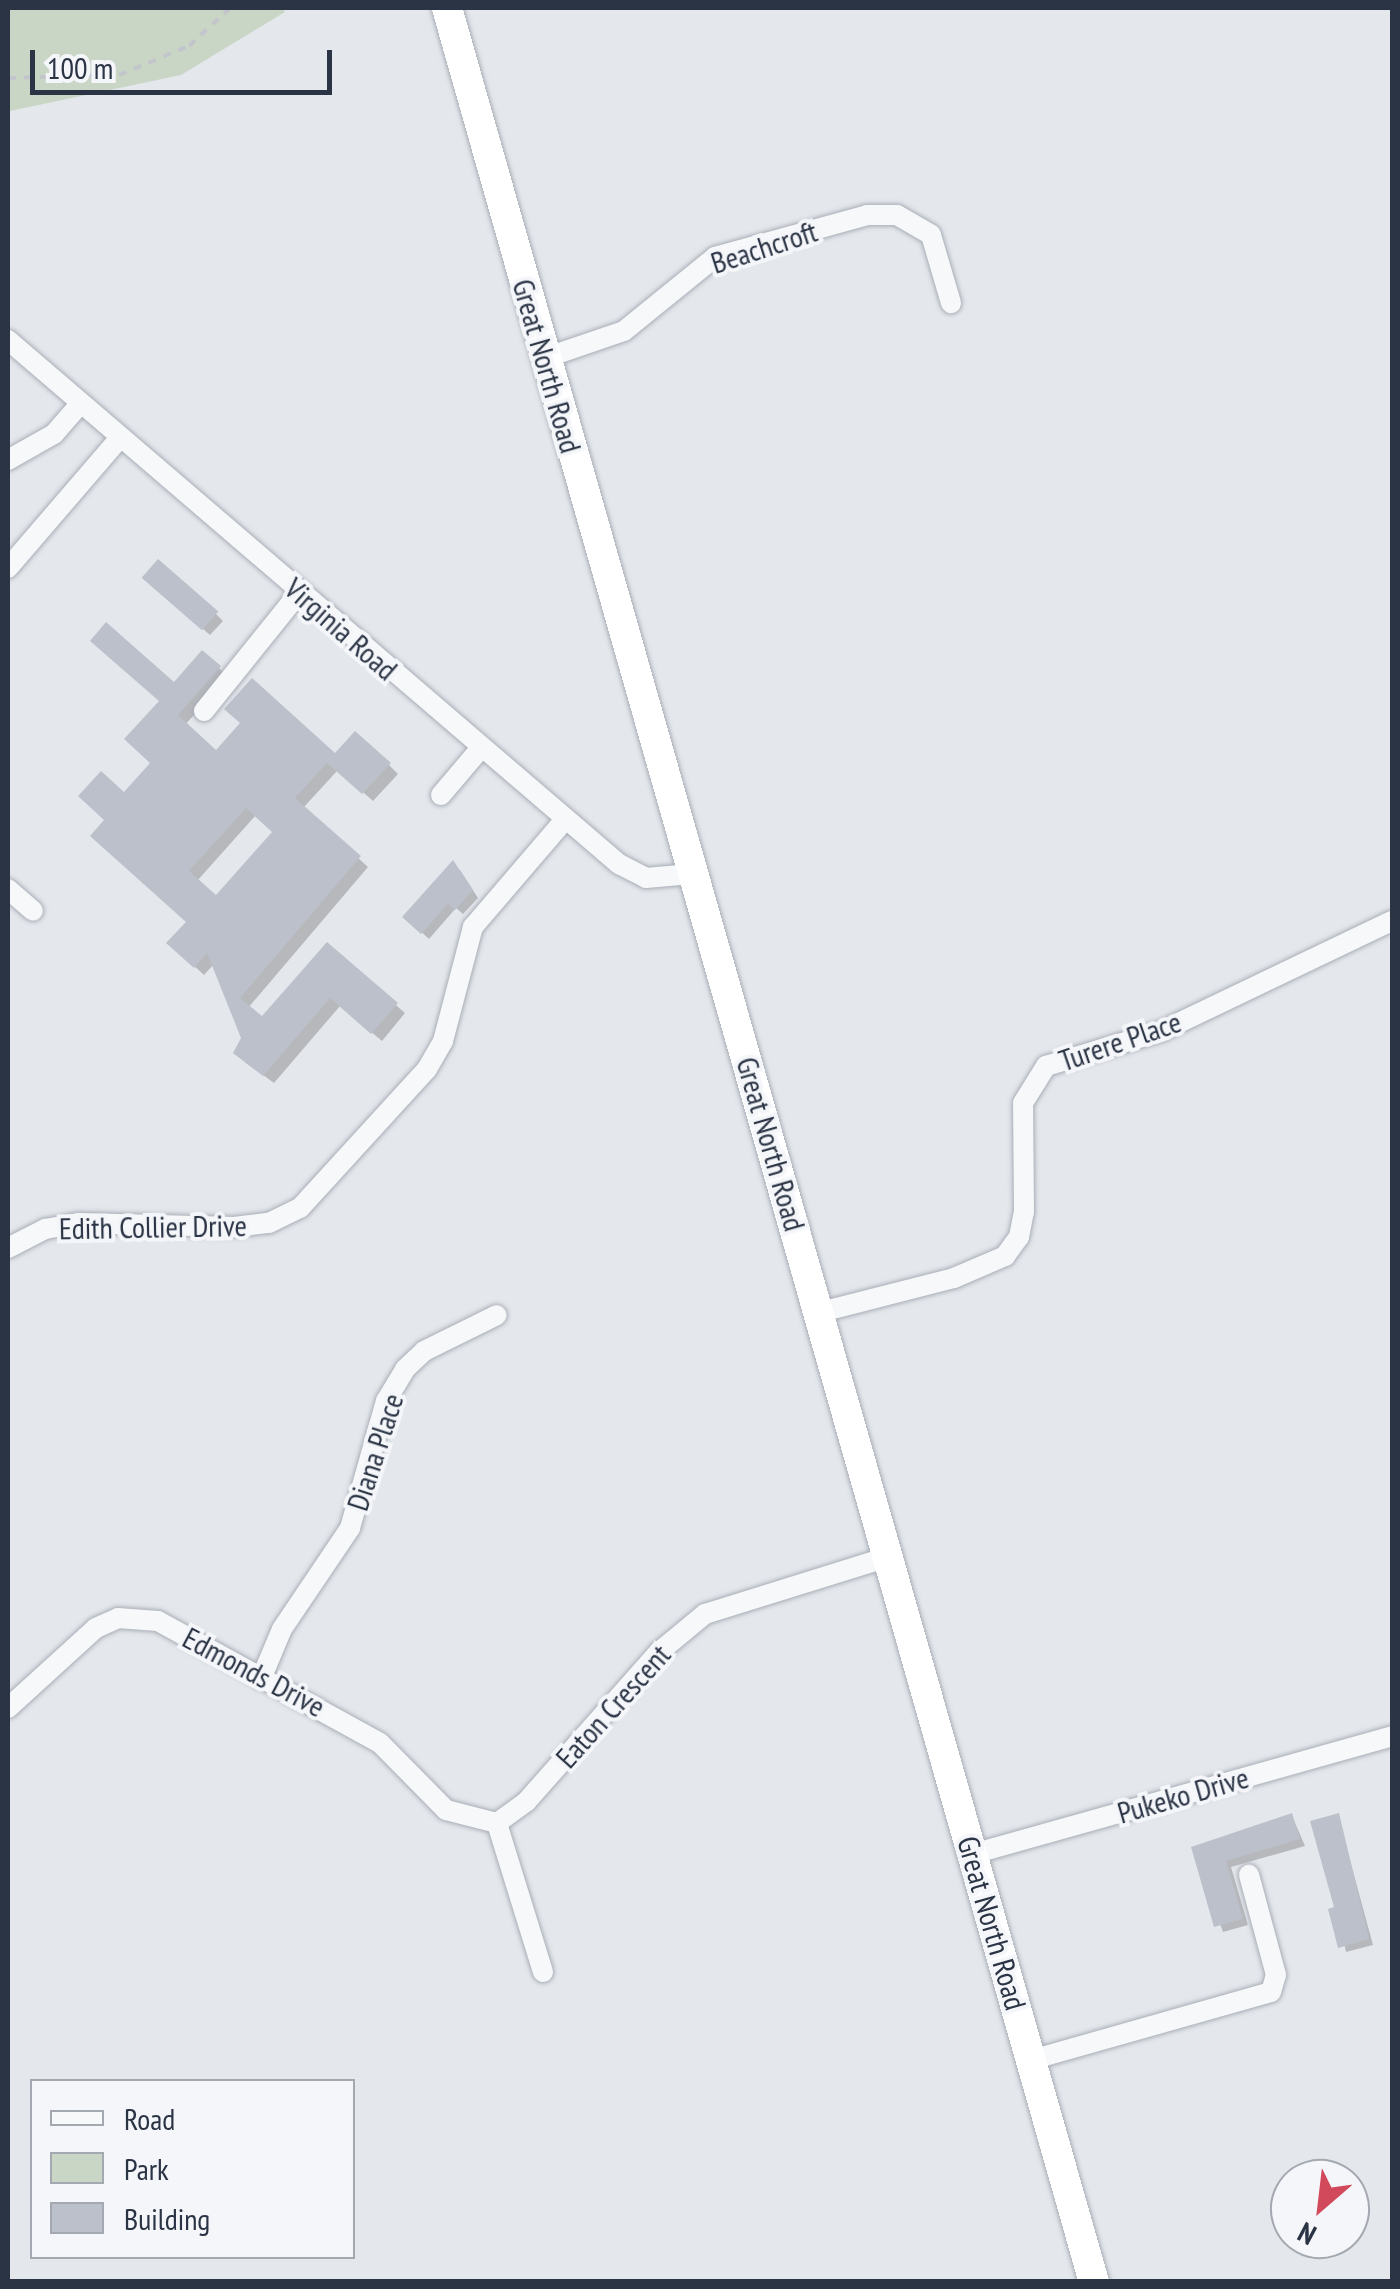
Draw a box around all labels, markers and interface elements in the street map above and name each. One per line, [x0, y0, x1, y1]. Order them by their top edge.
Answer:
scale bar [35, 30, 338, 92]
text: 100 m [47, 48, 113, 87]
street label: Beachcroft [706, 213, 822, 281]
street label: Great North Road [505, 275, 589, 457]
street label: Virginia Road [277, 570, 405, 688]
street label: Turere Place [1054, 1003, 1186, 1079]
street label: Great North Road [729, 1053, 813, 1235]
street label: Edith Collier Drive [59, 1207, 247, 1247]
street label: Diana Place [339, 1389, 411, 1515]
street label: Edmonds Drive [177, 1620, 331, 1724]
street label: Eaton Crescent [548, 1637, 678, 1775]
street label: Pukeko Drive [1113, 1759, 1253, 1831]
street label: Great North Road [950, 1832, 1034, 2014]
legend [30, 2079, 355, 2259]
text: Road [124, 2099, 175, 2138]
text: Park [124, 2149, 169, 2188]
north arrow [1270, 2159, 1370, 2259]
text: Building [124, 2199, 210, 2238]
text: N [1291, 2214, 1322, 2254]

